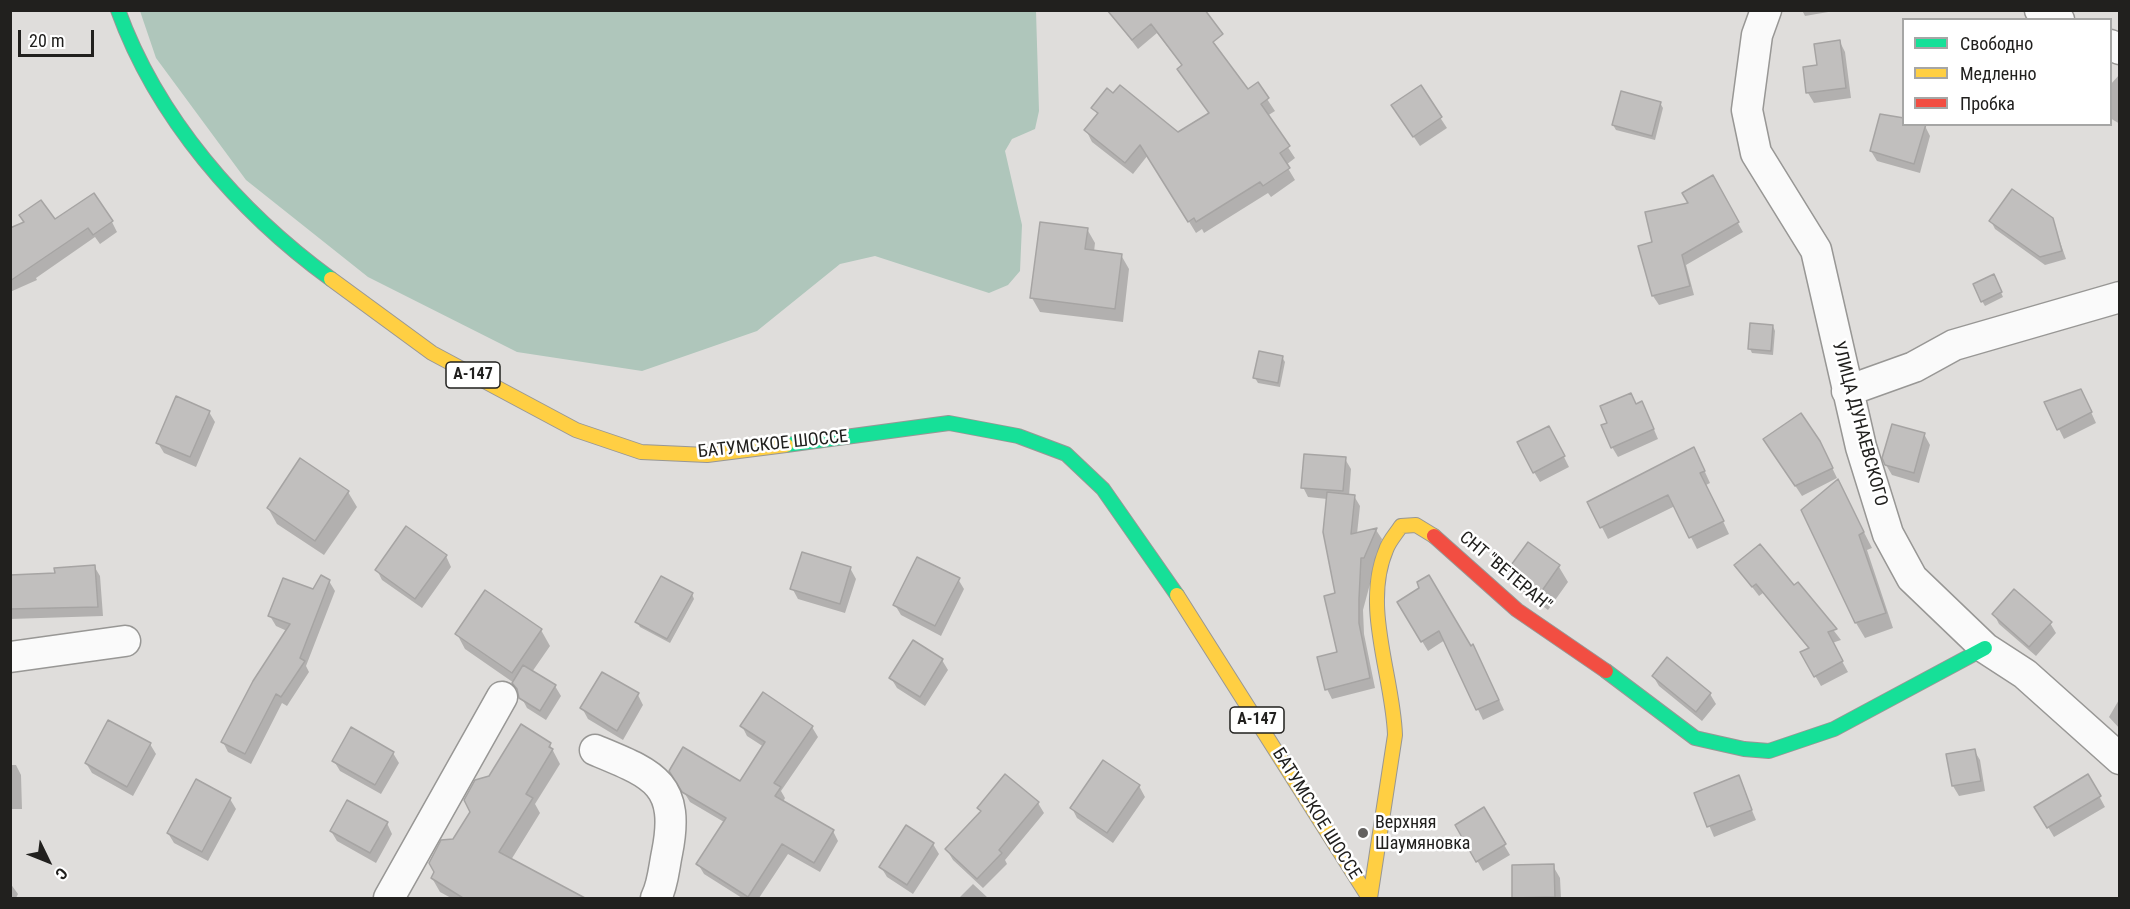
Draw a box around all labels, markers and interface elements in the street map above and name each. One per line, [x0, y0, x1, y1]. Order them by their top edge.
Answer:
scale bar [21, 18, 98, 56]
legend [1902, 18, 2112, 126]
text: 20 m [29, 30, 64, 51]
text: Свободно [1960, 33, 2033, 54]
text: Медленно [1960, 63, 2037, 84]
text: Пробка [1960, 93, 2015, 114]
street label: УЛИЦА ДУНАЕВСКОГО [1827, 339, 1891, 509]
road number: А-147 [446, 362, 500, 388]
street label: БАТУМСКОЕ ШОССЕ [697, 426, 849, 464]
street label: СНТ "ВЕТЕРАН" [1455, 527, 1555, 617]
road number: А-147 [1230, 707, 1284, 733]
street label: БАТУМСКОЕ ШОССЕ [1267, 744, 1365, 884]
place label: Верхняя Шаумяновка [1375, 812, 1470, 854]
marker: Верхняя Шаумяновка [1356, 826, 1370, 840]
north arrow [18, 831, 78, 891]
text: С [51, 864, 72, 883]

